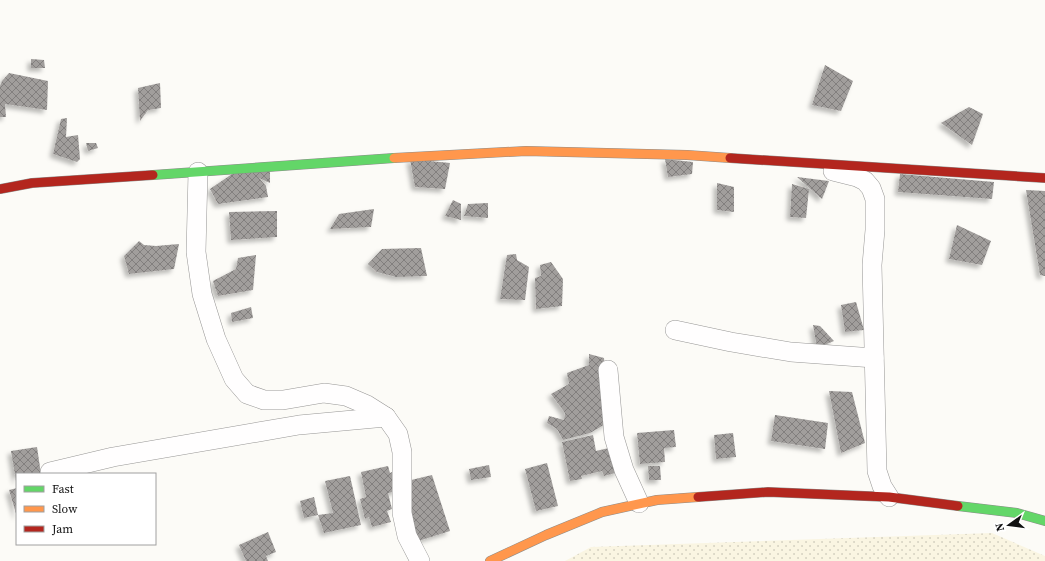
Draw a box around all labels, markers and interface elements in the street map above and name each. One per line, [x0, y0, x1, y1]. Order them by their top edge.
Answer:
legend [16, 473, 156, 545]
text: Fast [52, 481, 74, 497]
text: Slow [52, 501, 78, 517]
north arrow [989, 505, 1029, 545]
text: Jam [51, 521, 73, 537]
text: N [992, 522, 1008, 533]

